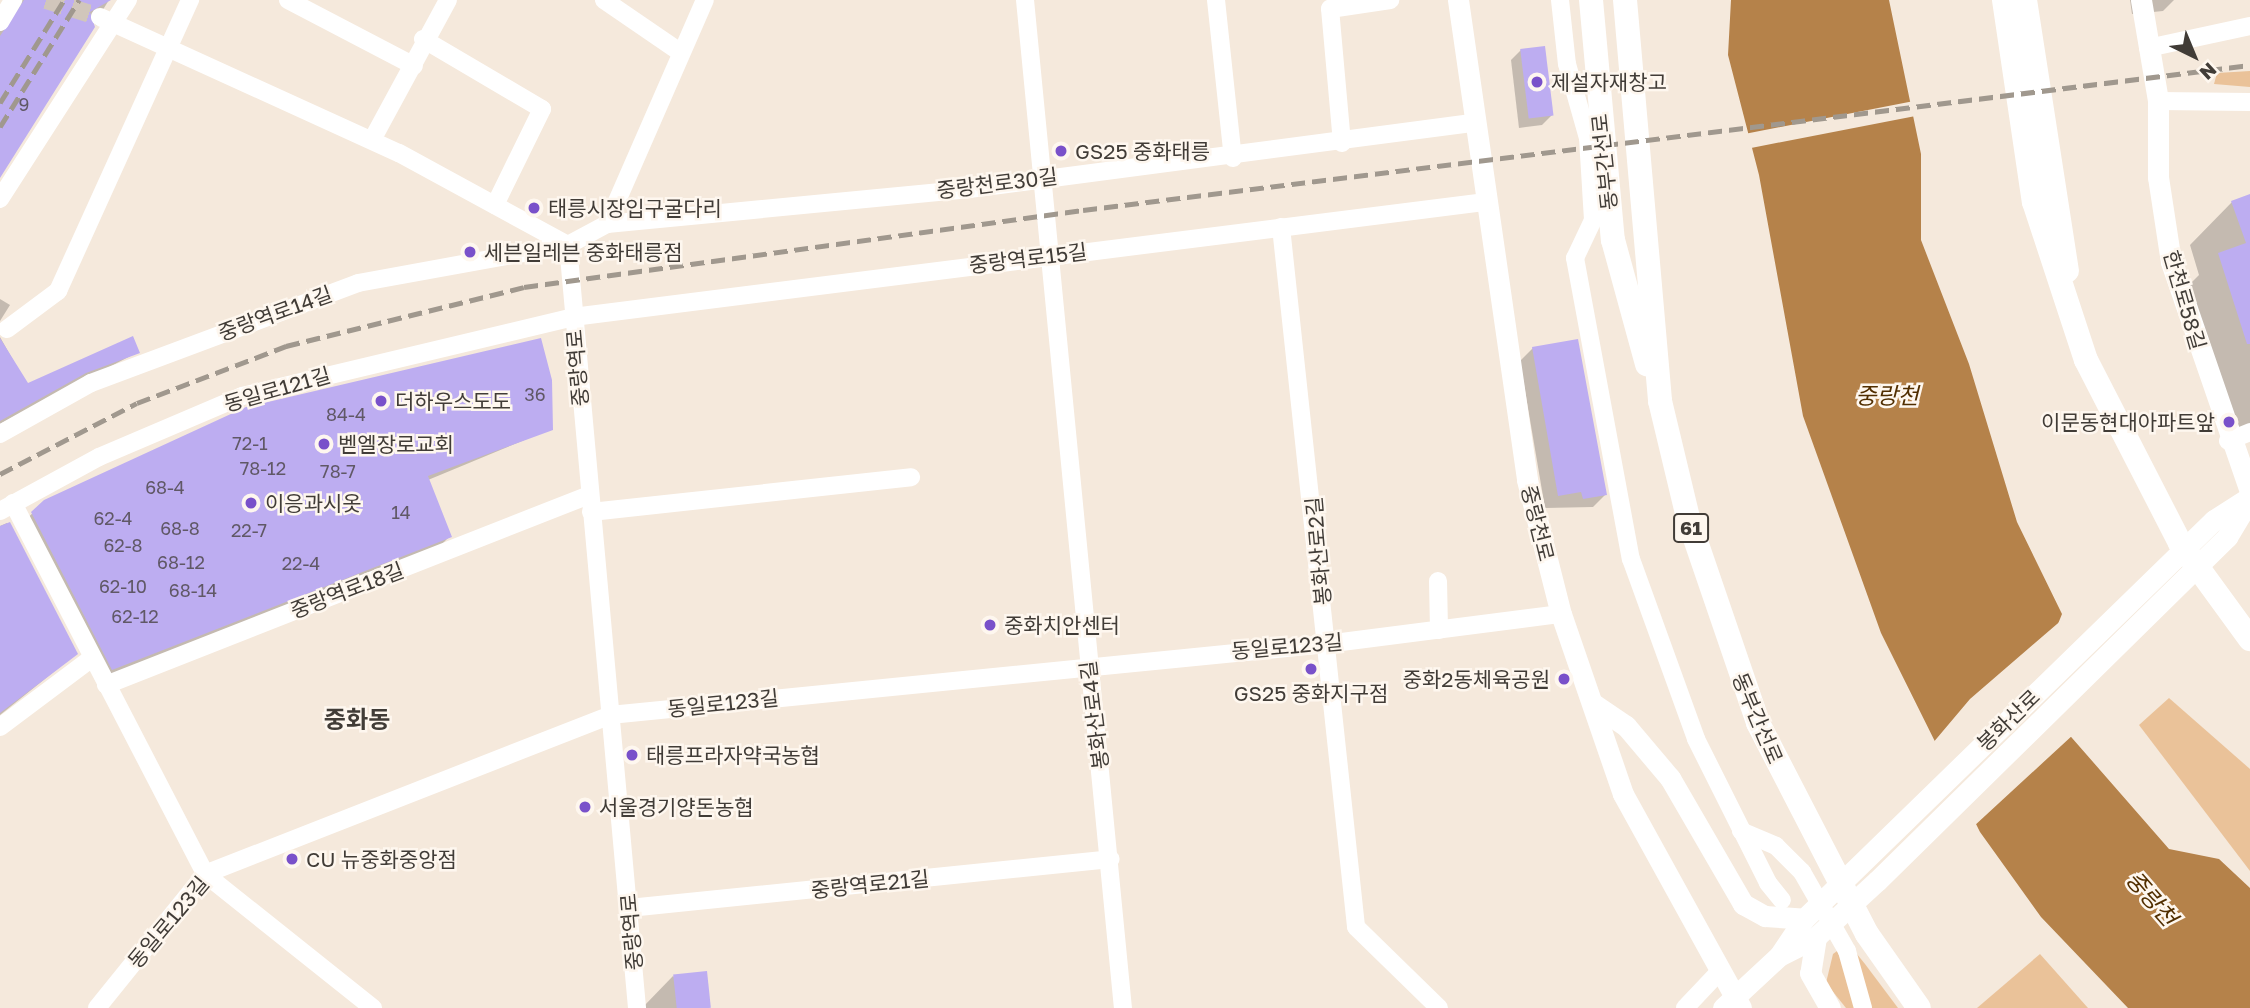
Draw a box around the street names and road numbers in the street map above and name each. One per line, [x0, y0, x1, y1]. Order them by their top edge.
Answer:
street label: 동부간선로 [1586, 113, 1622, 211]
street label: 중랑천로30길 [935, 163, 1059, 203]
street label: 중랑역로15길 [967, 238, 1089, 278]
street label: 한천로58길 [2159, 247, 2211, 353]
street label: 중랑역로14길 [214, 281, 336, 345]
street label: 중랑역로 [561, 328, 593, 408]
street label: 동일로121길 [221, 362, 333, 416]
street label: 중랑천로 [1516, 482, 1560, 564]
street label: 봉화산로2길 [1301, 496, 1335, 606]
road number: 61 [1672, 512, 1710, 544]
street label: 중랑역로18길 [287, 557, 407, 623]
street label: 동일로123길 [1230, 629, 1344, 663]
street label: 봉화산로4길 [1075, 659, 1113, 771]
street label: 동부간선로 [1728, 669, 1788, 767]
street label: 봉화산로 [1971, 684, 2045, 756]
street label: 동일로123길 [666, 685, 780, 721]
street label: 중랑역로21길 [810, 865, 930, 903]
street label: 동일로123길 [122, 871, 214, 973]
street label: 중랑역로 [615, 892, 647, 972]

